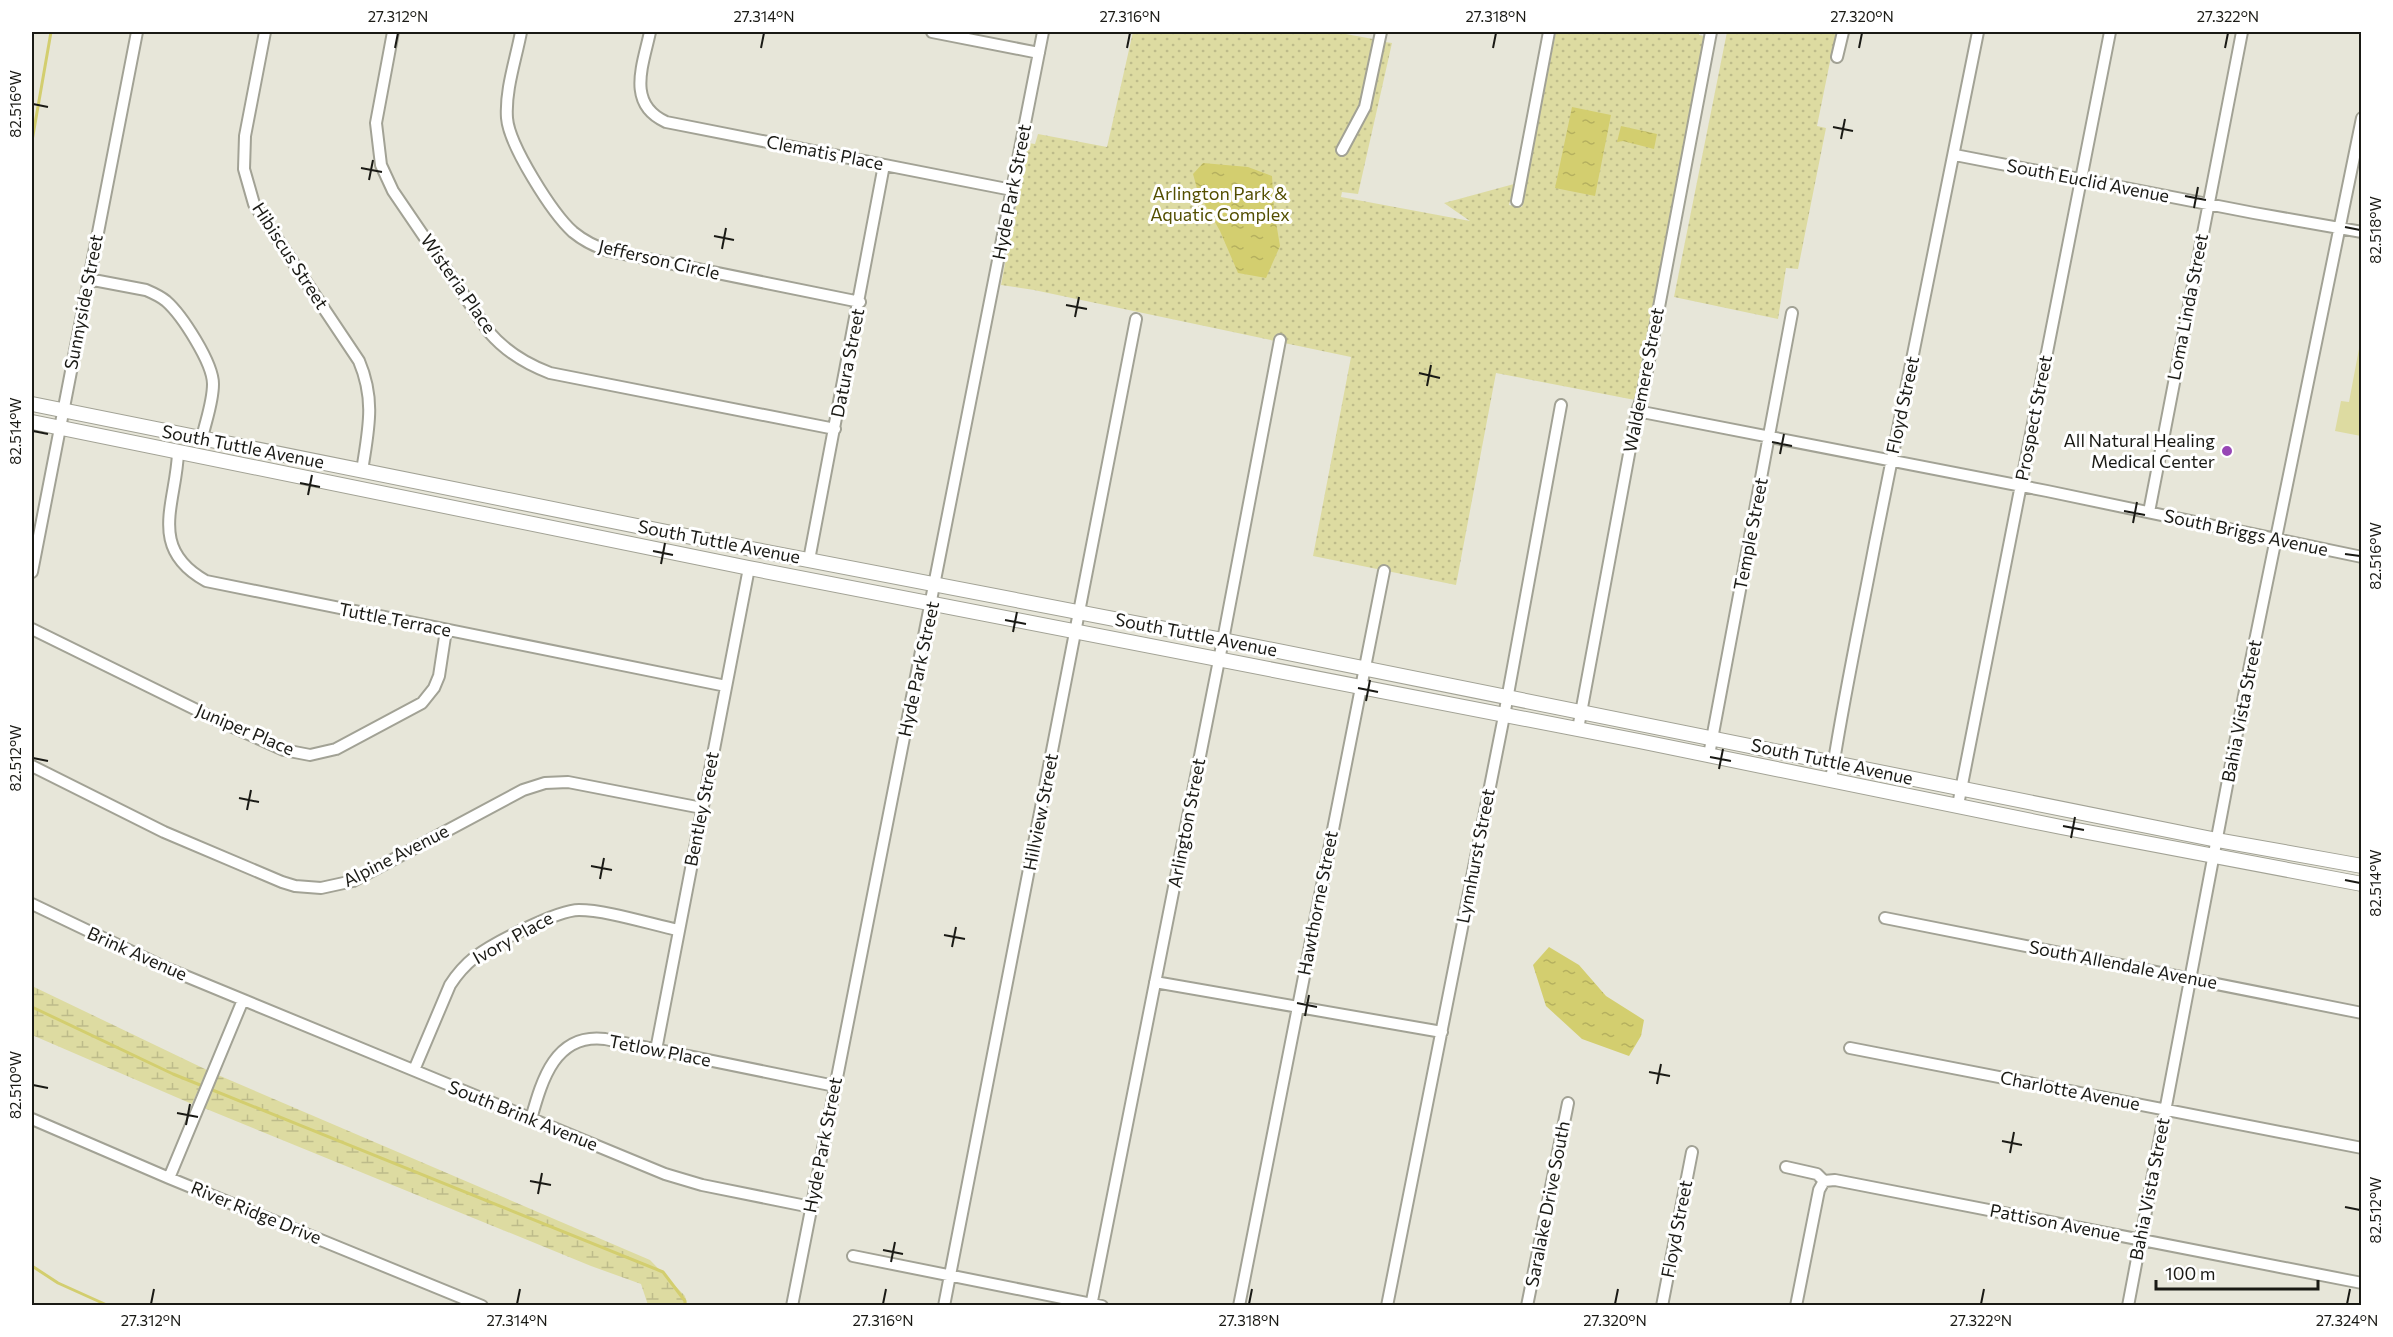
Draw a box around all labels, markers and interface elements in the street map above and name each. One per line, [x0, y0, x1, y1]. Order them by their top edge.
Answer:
text: 27.312°N [368, 7, 428, 25]
text: 27.314°N [733, 7, 795, 25]
text: 27.316°N [1099, 7, 1161, 25]
text: 27.318°N [1465, 7, 1527, 25]
text: 27.320°N [1830, 7, 1894, 25]
text: 27.322°N [2197, 7, 2259, 25]
text: 82.516°W [6, 70, 24, 138]
street label: Hyde Park Street [987, 122, 1035, 262]
street label: Clematis Place [765, 130, 886, 174]
street label: South Euclid Avenue [2005, 153, 2171, 207]
park label: Arlington Park & Aquatic Complex [1150, 182, 1290, 225]
text: 82.518°W [2366, 196, 2384, 264]
street label: Hibiscus Street [248, 198, 334, 313]
street label: Wisteria Place [416, 230, 501, 337]
street label: Sunnyside Street [59, 232, 107, 371]
street label: Loma Linda Street [2162, 232, 2212, 382]
street label: Jefferson Circle [596, 234, 722, 284]
street label: Waldemere Street [1618, 305, 1668, 454]
street label: Datura Street [826, 306, 868, 419]
street label: Prospect Street [2010, 353, 2056, 483]
street label: Floyd Street [1881, 354, 1923, 456]
text: 82.514°W [6, 397, 24, 465]
street label: South Tuttle Avenue [160, 419, 326, 473]
place label: All Natural Healing Medical Center [2063, 429, 2215, 472]
marker: All Natural Healing Medical Center [2220, 444, 2234, 458]
street label: Temple Street [1728, 476, 1772, 592]
street label: South Briggs Avenue [2162, 504, 2330, 560]
street label: South Tuttle Avenue [636, 514, 802, 568]
text: 82.516°W [2366, 522, 2384, 590]
street label: Tuttle Terrace [337, 597, 453, 641]
street label: Hyde Park Street [893, 599, 943, 739]
street label: South Tuttle Avenue [1113, 607, 1279, 661]
street label: Bahia Vista Street [2216, 638, 2266, 784]
street label: Juniper Place [193, 698, 298, 760]
text: 82.512°W [6, 725, 24, 791]
street label: South Tuttle Avenue [1749, 733, 1915, 789]
street label: Bentley Street [679, 750, 723, 868]
street label: Hillview Street [1018, 751, 1062, 872]
street label: Arlington Street [1163, 756, 1209, 889]
street label: Lynnhurst Street [1451, 787, 1499, 925]
street label: Alpine Avenue [339, 819, 452, 891]
street label: Hawthorne Street [1292, 829, 1342, 977]
text: 82.514°W [2366, 849, 2384, 917]
street label: Ivory Place [469, 906, 556, 968]
street label: Brink Avenue [84, 921, 191, 985]
street label: South Allendale Avenue [2027, 935, 2219, 993]
street label: Tetlow Place [607, 1029, 713, 1071]
text: 82.510°W [6, 1051, 24, 1119]
street label: Charlotte Avenue [1998, 1066, 2142, 1114]
street label: South Brink Avenue [445, 1075, 601, 1155]
street label: Hyde Park Street [798, 1075, 846, 1215]
street label: Bahia Vista Street [2124, 1116, 2174, 1262]
street label: Saralake Drive South [1520, 1119, 1574, 1289]
street label: River Ridge Drive [188, 1176, 325, 1248]
text: 82.512°W [2366, 1177, 2384, 1243]
street label: Floyd Street [1656, 1178, 1696, 1280]
street label: Pattison Avenue [1988, 1199, 2122, 1245]
scale bar [2156, 1253, 2318, 1291]
text: 100 m [2165, 1262, 2215, 1284]
text: 27.312°N [121, 1311, 181, 1329]
text: 27.314°N [486, 1311, 548, 1329]
text: 27.316°N [852, 1311, 914, 1329]
text: 27.318°N [1218, 1311, 1280, 1329]
text: 27.320°N [1583, 1311, 1647, 1329]
text: 27.322°N [1950, 1311, 2012, 1329]
text: 27.324°N [2316, 1311, 2378, 1329]

